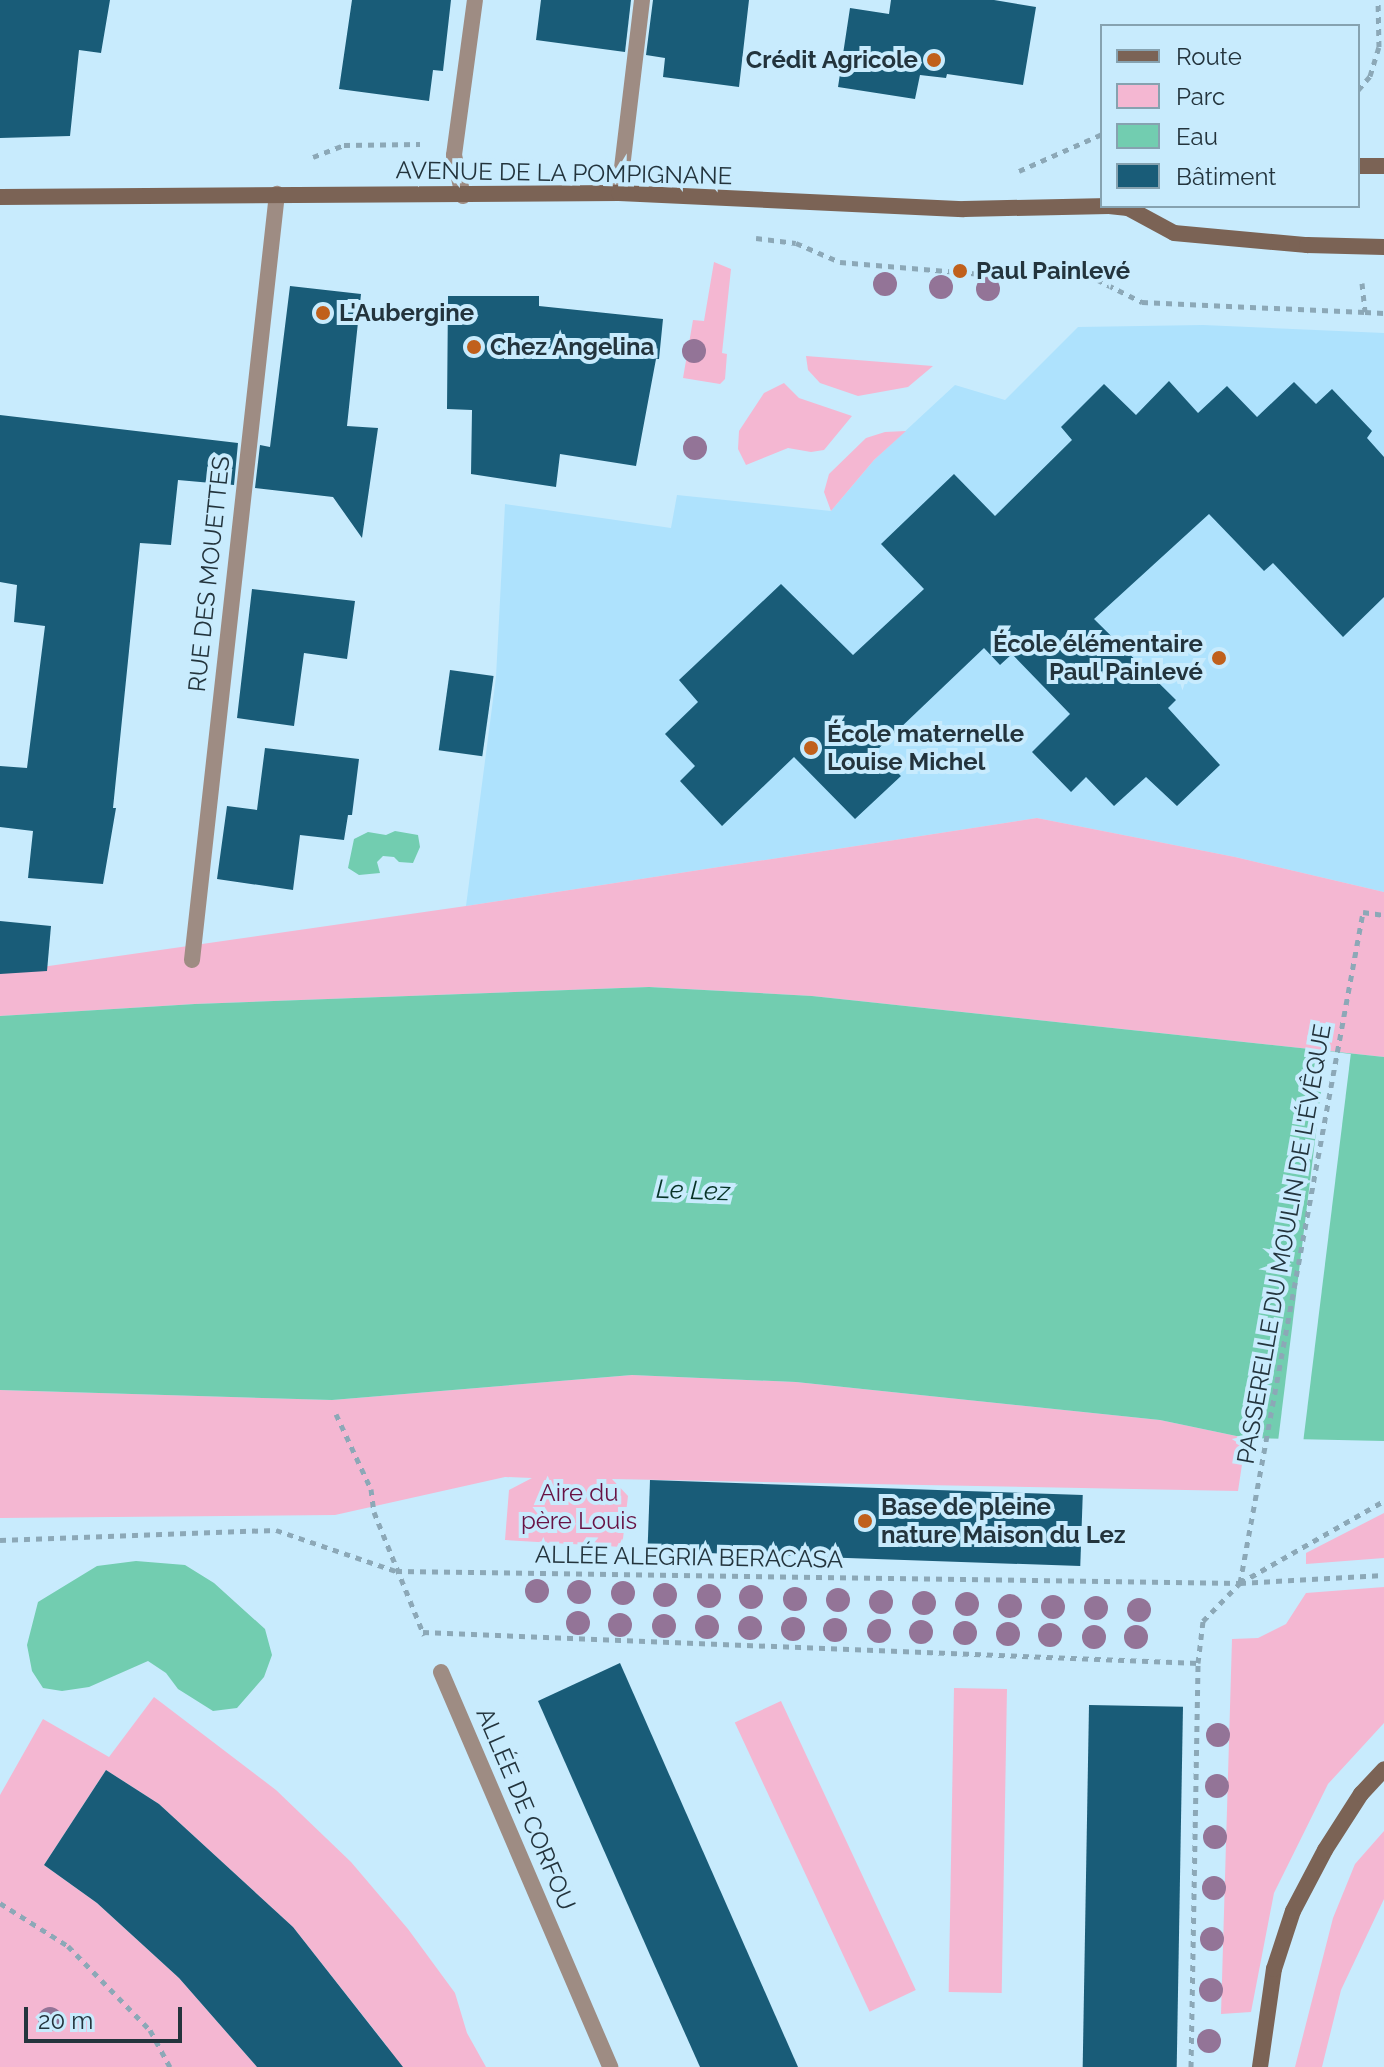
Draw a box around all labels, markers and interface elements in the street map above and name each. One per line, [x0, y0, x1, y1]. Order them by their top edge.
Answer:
legend [1100, 24, 1360, 208]
text: Route [1176, 42, 1242, 71]
place label: Crédit Agricole [745, 46, 918, 74]
marker: Crédit Agricole [925, 51, 943, 69]
text: Parc [1176, 82, 1225, 111]
text: Eau [1176, 122, 1218, 151]
street label: AVENUE DE LA POMPIGNANE [395, 156, 733, 190]
text: Bâtiment [1176, 162, 1276, 191]
place label: Paul Painlevé [976, 257, 1131, 285]
marker: Paul Painlevé [951, 262, 969, 280]
place label: L'Aubergine [339, 299, 474, 327]
marker: L'Aubergine [314, 304, 332, 322]
place label: Chez Angelina [490, 333, 655, 361]
marker: Chez Angelina [465, 338, 483, 356]
street label: RUE DES MOUETTES [182, 455, 236, 693]
place label: École élémentaire Paul Painlevé [993, 630, 1203, 686]
marker: École élémentaire Paul Painlevé [1210, 649, 1228, 667]
place label: École maternelle Louise Michel [827, 720, 1024, 776]
marker: École maternelle Louise Michel [802, 739, 820, 757]
street label: PASSERELLE DU MOULIN DE L'ÉVÊQUE [1231, 1022, 1337, 1466]
water label: Le Lez [655, 1174, 731, 1208]
park label: Aire du père Louis [521, 1479, 637, 1535]
place label: Base de pleine nature Maison du Lez [881, 1493, 1126, 1549]
marker: Base de pleine nature Maison du Lez [856, 1512, 874, 1530]
street label: ALLÉE ALEGRIA BERACASA [534, 1540, 844, 1574]
street label: ALLÉE DE CORFOU [470, 1703, 582, 1915]
scale bar [28, 1991, 186, 2041]
text: 20 m [38, 2006, 93, 2035]

